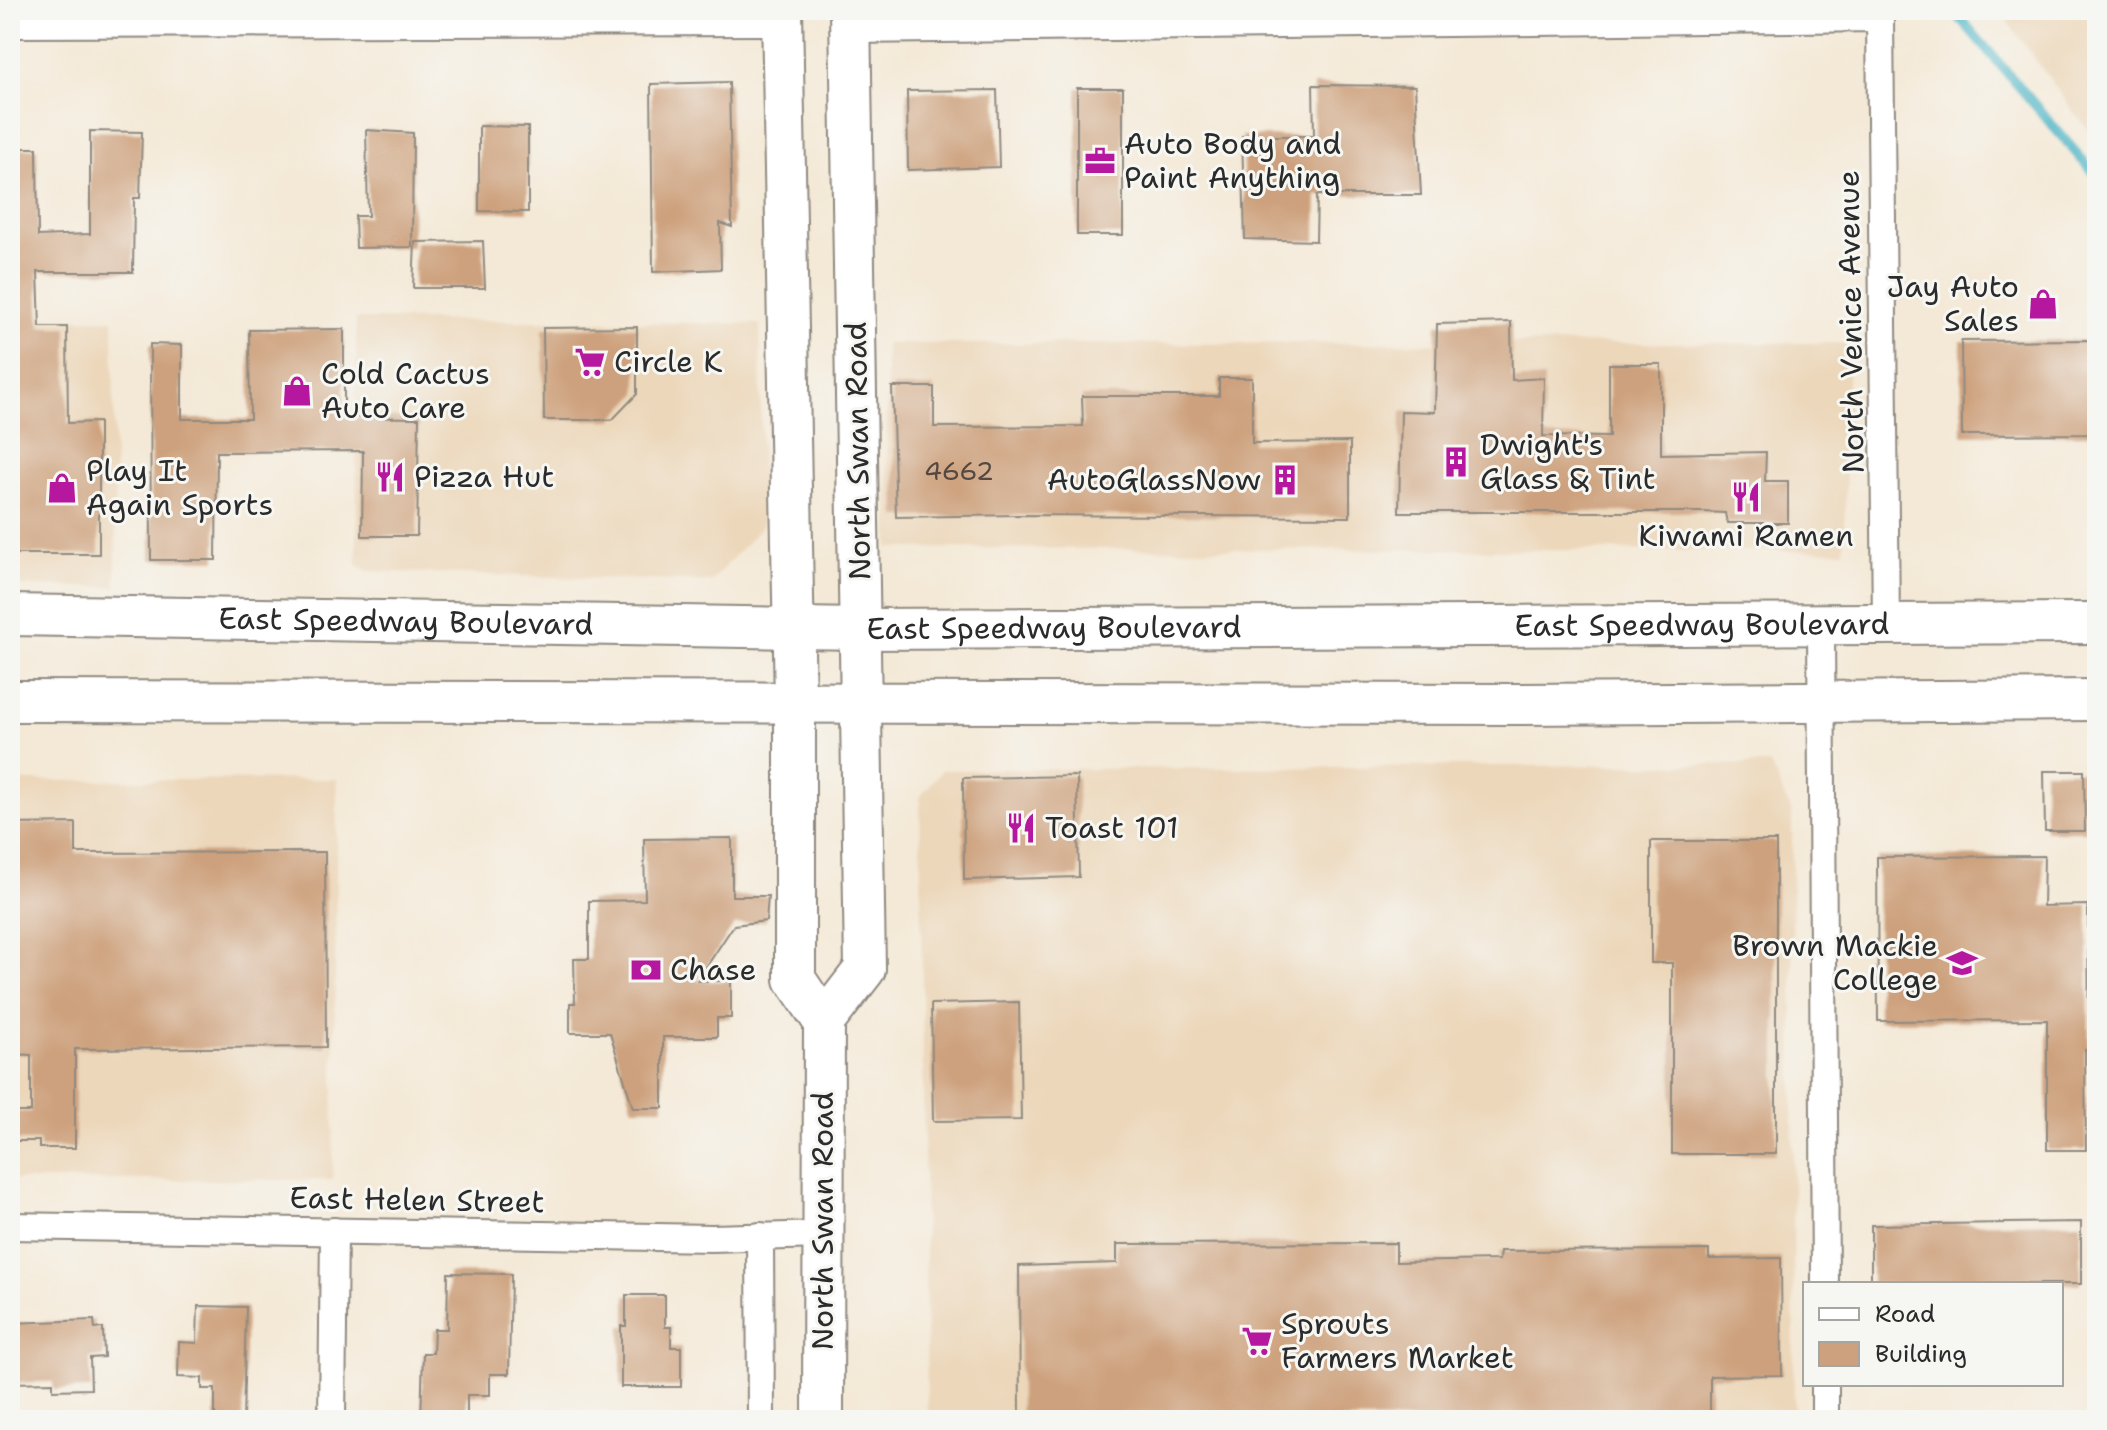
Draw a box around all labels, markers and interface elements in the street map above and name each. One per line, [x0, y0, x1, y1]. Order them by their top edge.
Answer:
place label: Auto Body and Paint Anything [1124, 123, 1341, 198]
office icon: Auto Body and Paint Anything [1083, 144, 1117, 178]
street label: North Venice Avenue [1827, 170, 1874, 474]
place label: Jay Auto Sales [1886, 266, 2019, 341]
shop icon: Jay Auto Sales [2026, 287, 2060, 321]
street label: North Swan Road [835, 321, 880, 581]
place label: Circle K [614, 341, 723, 382]
supermarket icon: Circle K [573, 345, 607, 379]
place label: Cold Cactus Auto Care [321, 353, 490, 428]
shop icon: Cold Cactus Auto Care [280, 374, 314, 408]
place label: Dwight's Glass & Tint [1480, 424, 1656, 499]
building icon: Dwight's Glass & Tint [1439, 445, 1473, 479]
place label: Play It Again Sports [86, 450, 273, 525]
house number: 4662 [924, 453, 994, 488]
place label: Pizza Hut [414, 456, 554, 497]
place label: AutoGlassNow [1047, 459, 1261, 500]
restaurant icon: Pizza Hut [373, 460, 407, 494]
building icon: AutoGlassNow [1268, 463, 1302, 497]
shop icon: Play It Again Sports [45, 471, 79, 505]
restaurant icon: Kiwami Ramen [1729, 480, 1763, 514]
place label: Kiwami Ramen [1638, 515, 1854, 556]
street label: East Speedway Boulevard [218, 597, 594, 645]
street label: East Speedway Boulevard [1514, 603, 1889, 646]
street label: East Speedway Boulevard [866, 606, 1241, 649]
place label: Toast 101 [1045, 807, 1179, 848]
restaurant icon: Toast 101 [1004, 811, 1038, 845]
place label: Brown Mackie College [1732, 925, 1938, 1000]
school or university icon: Brown Mackie College [1945, 946, 1979, 980]
place label: Chase [670, 949, 756, 990]
bank icon: Chase [629, 953, 663, 987]
street label: North Swan Road [802, 1092, 843, 1350]
street label: East Helen Street [289, 1177, 545, 1222]
legend [1803, 1282, 2063, 1386]
text: Road [1875, 1298, 1935, 1330]
place label: Sprouts Farmers Market [1281, 1303, 1514, 1378]
supermarket icon: Sprouts Farmers Market [1240, 1324, 1274, 1358]
text: Building [1875, 1338, 1967, 1370]

